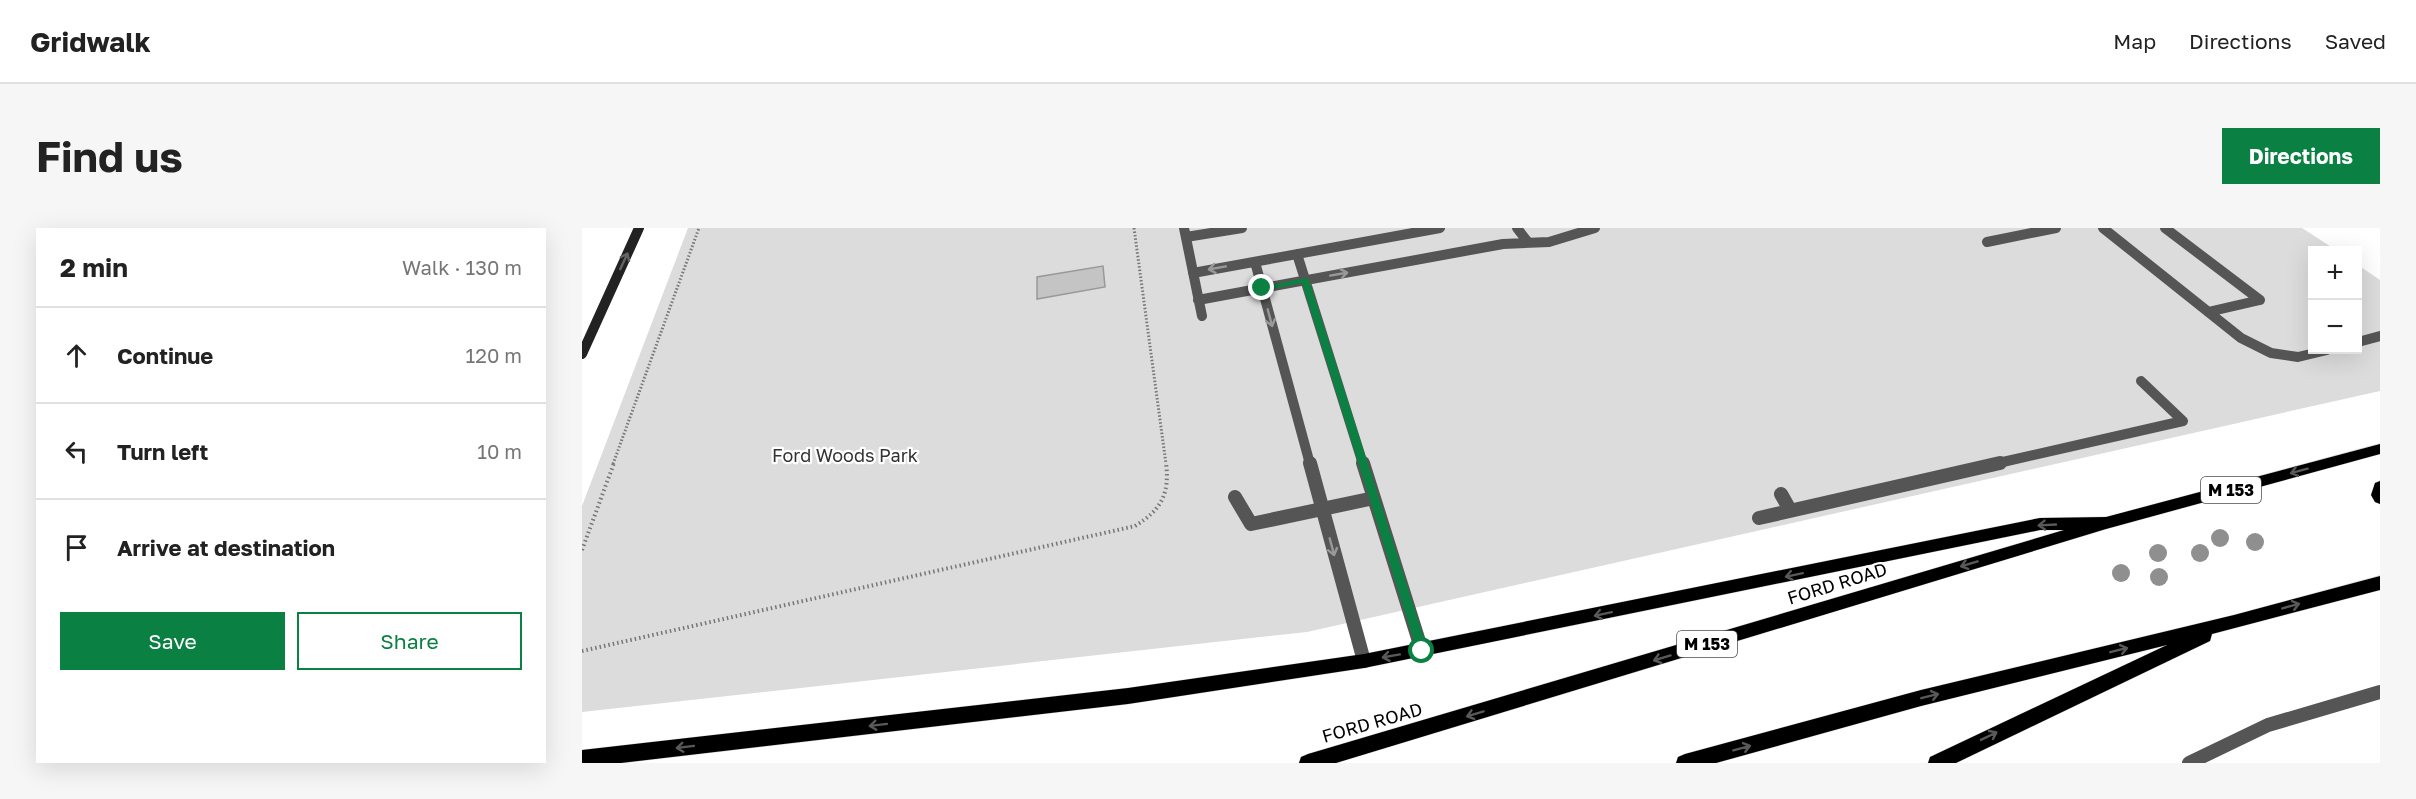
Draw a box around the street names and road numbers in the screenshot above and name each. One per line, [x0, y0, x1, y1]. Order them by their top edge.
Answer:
road number: M 153 [2201, 477, 2261, 503]
street label: FORD ROAD [1784, 557, 1890, 609]
road number: M 153 [1677, 631, 1737, 657]
street label: FORD ROAD [1319, 697, 1425, 747]

